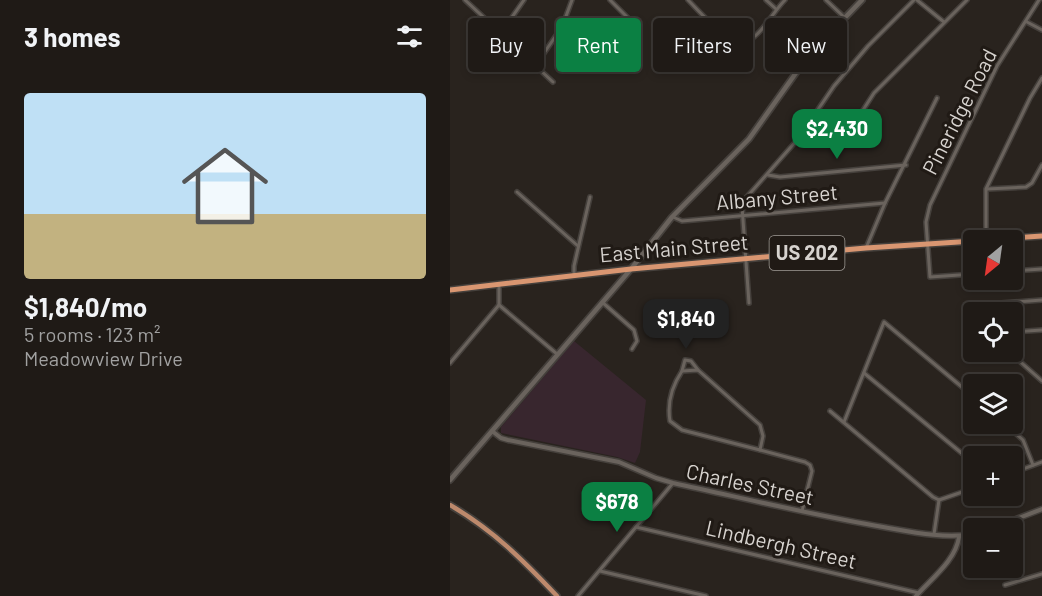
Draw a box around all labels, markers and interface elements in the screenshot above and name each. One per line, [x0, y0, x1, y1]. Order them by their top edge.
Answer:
chip: Buy [468, 18, 544, 72]
chip: Rent [556, 18, 641, 72]
chip: Filters [653, 18, 753, 72]
chip: New [765, 18, 847, 72]
icon: filters [393, 20, 426, 53]
text: 3 homes [24, 21, 121, 52]
street label: Pineridge Road [916, 44, 1001, 178]
pin: $2,430 [788, 109, 886, 160]
text: $2,430 [806, 116, 868, 140]
icon: home [171, 132, 279, 240]
street label: Albany Street [715, 179, 839, 214]
street label: East Main Street [598, 229, 749, 266]
north arrow [963, 230, 1023, 290]
map controls [963, 230, 1023, 578]
road number: US 202 [770, 236, 844, 270]
text: $1,840/mo [24, 291, 147, 322]
pin: $1,840 [637, 299, 735, 350]
button: locate [963, 302, 1023, 362]
text: $1,840 [657, 306, 715, 330]
text: 5 rooms · 123 m² [24, 322, 161, 346]
text: Meadowview Drive [24, 346, 183, 370]
button: layers [963, 374, 1023, 434]
button: + [963, 446, 1023, 506]
street label: Charles Street [684, 458, 816, 509]
pin: $678 [581, 482, 653, 533]
text: $678 [596, 489, 638, 513]
street label: Lindbergh Street [704, 514, 859, 573]
button: − [963, 518, 1023, 578]

